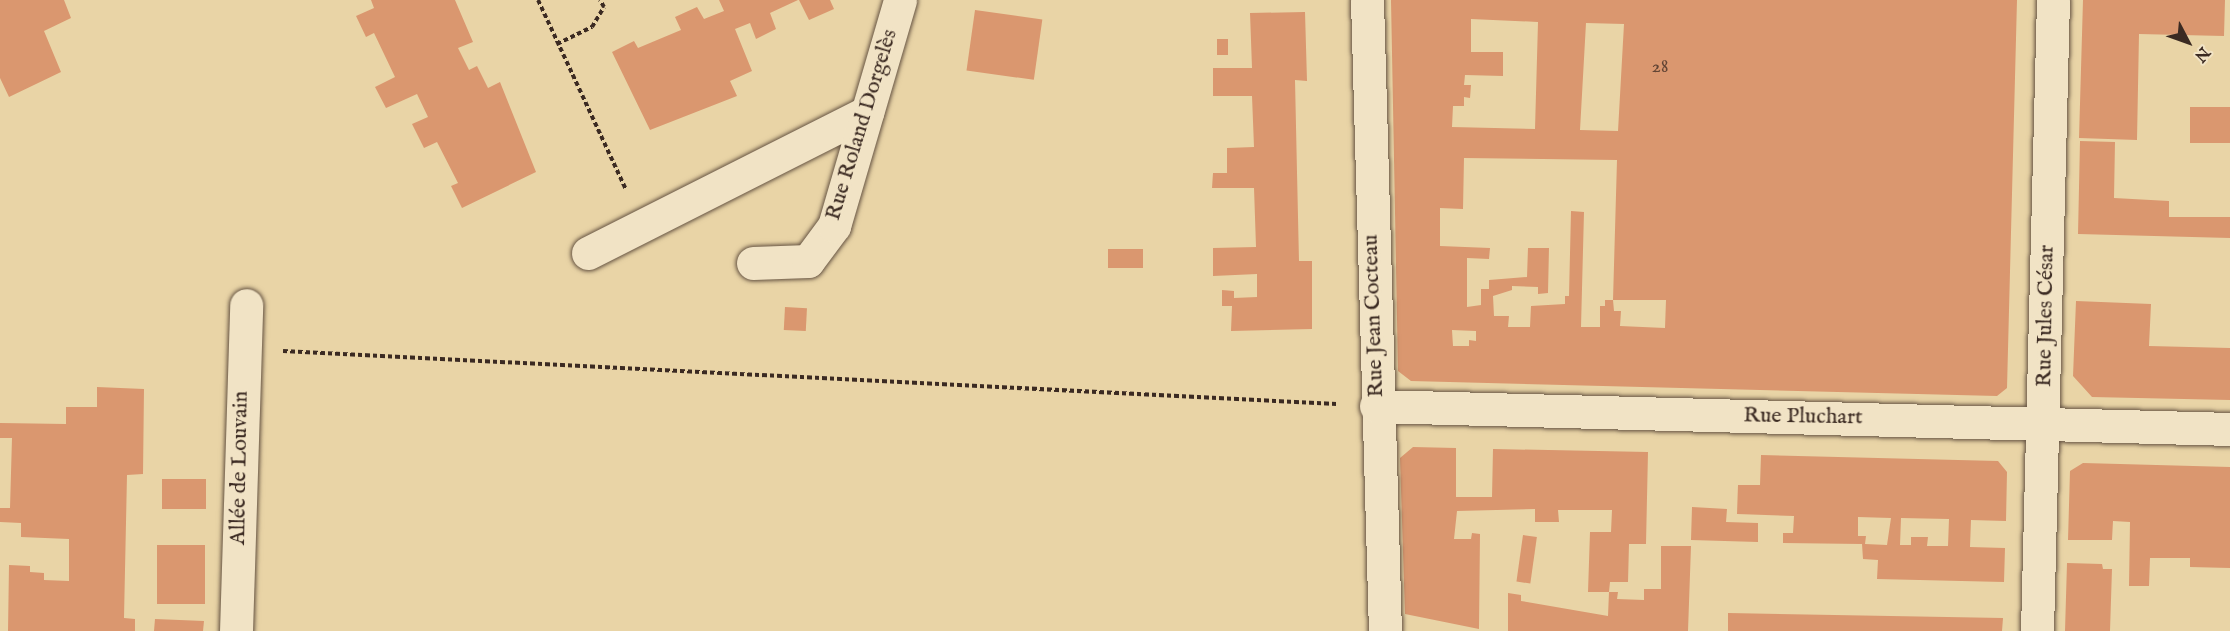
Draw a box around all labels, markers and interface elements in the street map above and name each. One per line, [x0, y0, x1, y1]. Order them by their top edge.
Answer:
north arrow [2158, 12, 2218, 72]
street label: Rue Roland Dorgelès [820, 26, 904, 224]
text: N [2189, 42, 2214, 66]
house number: 28 [1651, 54, 1669, 78]
street label: Rue Jean Cocteau [1358, 234, 1390, 398]
street label: Rue Jules César [2032, 245, 2060, 387]
street label: Allée de Louvain [225, 391, 255, 545]
street label: Rue Pluchart [1743, 403, 1863, 431]

